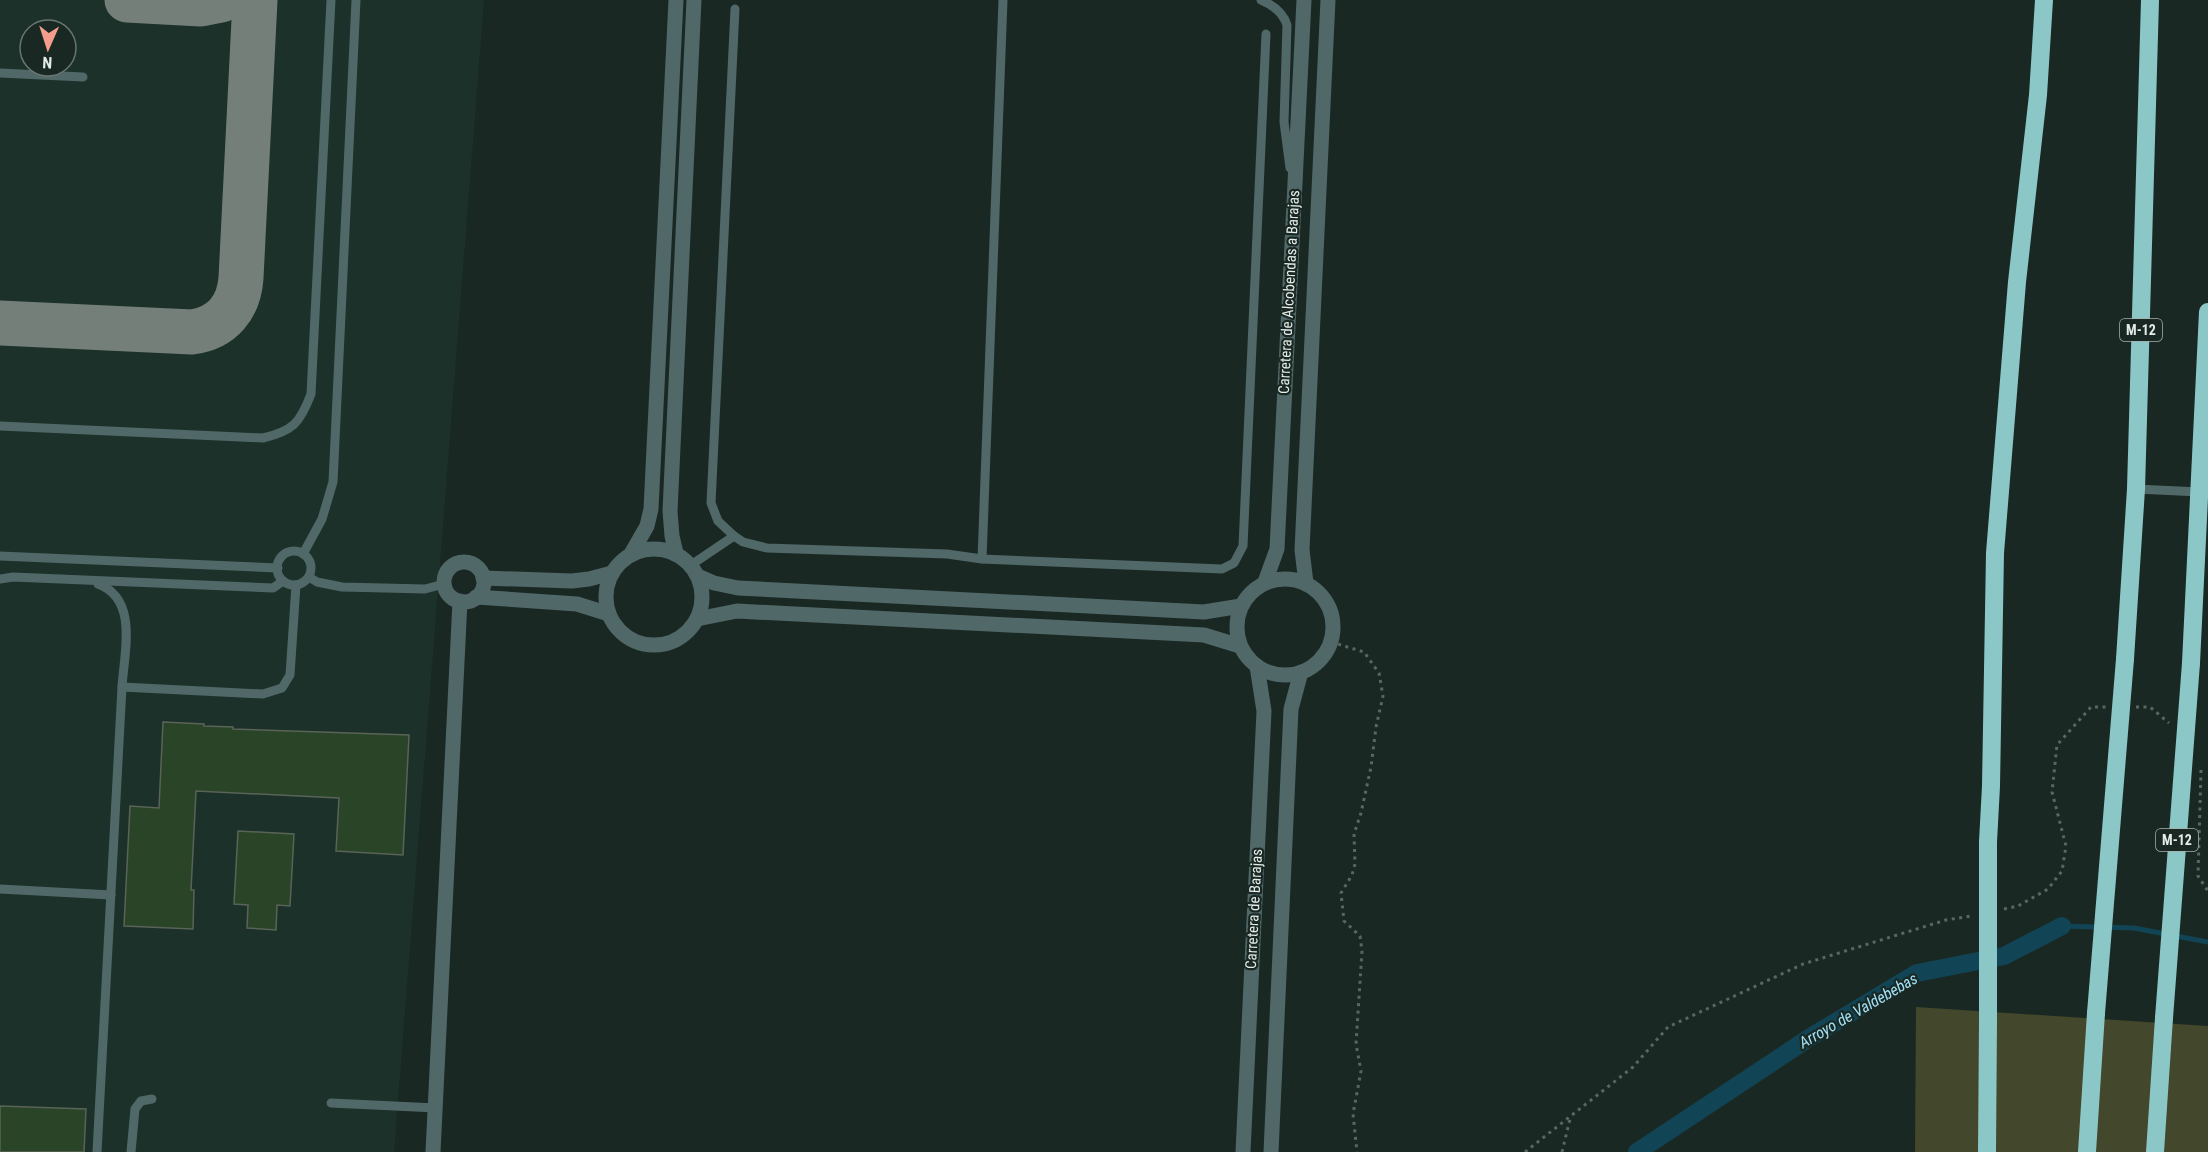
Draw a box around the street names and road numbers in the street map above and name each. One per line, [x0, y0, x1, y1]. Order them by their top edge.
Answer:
street label: Carretera de Alcobendas a Barajas [1275, 190, 1303, 394]
road number: M-12 [2120, 319, 2162, 341]
road number: M-12 [2156, 829, 2198, 851]
street label: Carretera de Barajas [1242, 848, 1266, 970]

